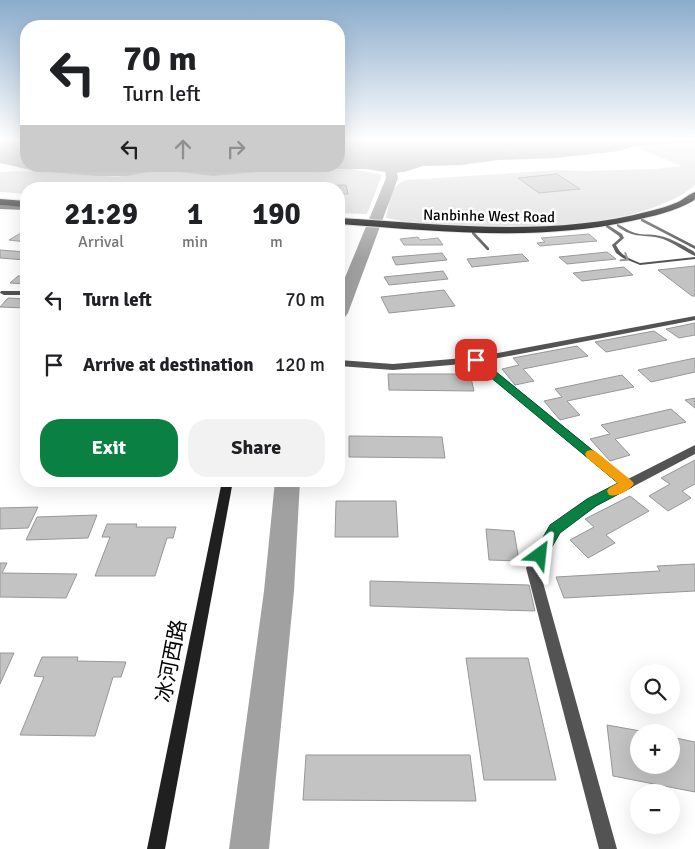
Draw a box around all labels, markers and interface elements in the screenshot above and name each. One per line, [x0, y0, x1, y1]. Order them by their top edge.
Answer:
text: 70 m [123, 37, 197, 80]
icon: left [40, 40, 105, 105]
text: Turn left [123, 80, 201, 107]
icon: left [116, 135, 144, 163]
icon: ahead [169, 135, 197, 163]
icon: right [222, 135, 250, 163]
text: 21:29 [64, 196, 138, 233]
text: 1 [187, 196, 203, 233]
text: 190 [252, 196, 301, 233]
street label: Nanbinhe West Road [423, 206, 555, 226]
text: Arrival [78, 232, 124, 252]
text: min [182, 232, 208, 252]
text: m [270, 232, 283, 252]
one-way arrow [620, 251, 629, 261]
icon: left [40, 286, 68, 314]
text: Turn left [83, 288, 152, 312]
text: 70 m [285, 288, 325, 312]
pin [455, 339, 497, 381]
icon: arrive [462, 346, 490, 374]
icon: arrive [40, 351, 68, 379]
text: Arrive at destination [83, 353, 254, 377]
text: 120 m [275, 353, 325, 377]
button: Exit [40, 419, 178, 477]
button: Share [188, 419, 325, 477]
position arrow [513, 528, 565, 580]
street label: 冰河西路 [150, 617, 192, 705]
map controls [630, 664, 680, 834]
button: search [630, 664, 680, 714]
button: + [630, 724, 680, 774]
button: − [630, 784, 680, 834]

